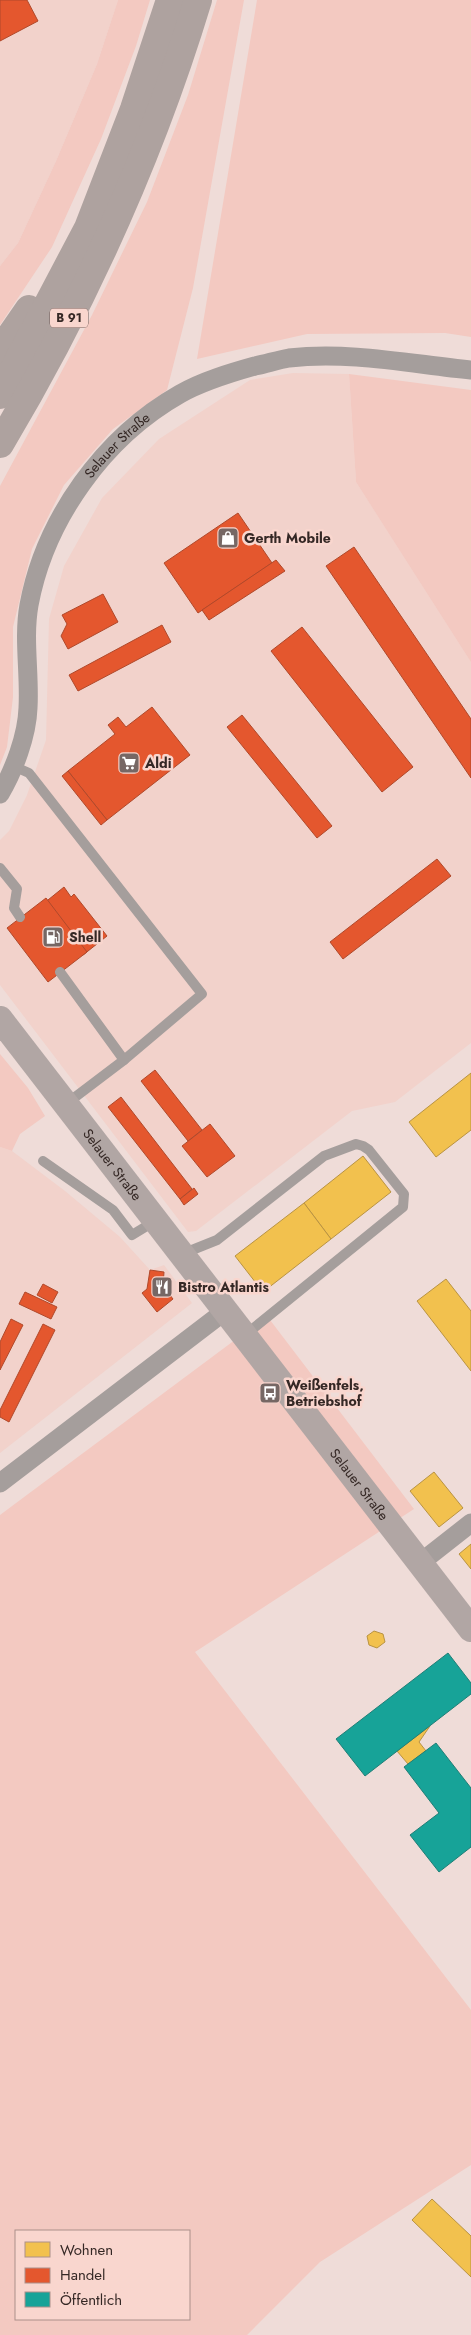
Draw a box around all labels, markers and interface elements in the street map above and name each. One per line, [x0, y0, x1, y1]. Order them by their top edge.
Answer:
road number: B 91 [50, 308, 88, 328]
street label: Selauer Straße [79, 407, 154, 482]
shop icon: Gerth Mobile [216, 526, 240, 550]
place label: Gerth Mobile [244, 528, 331, 548]
supermarket icon: Aldi [117, 751, 141, 775]
place label: Aldi [144, 753, 172, 773]
fuel station icon: Shell [41, 925, 65, 949]
place label: Shell [69, 927, 101, 947]
street label: Selauer Straße [78, 1124, 147, 1205]
restaurant icon: Bistro Atlantis [150, 1275, 174, 1299]
place label: Bistro Atlantis [178, 1277, 269, 1297]
place label: Weißenfels, Betriebshof [286, 1375, 364, 1411]
bus stop icon: Weißenfels, Betriebshof [258, 1381, 282, 1405]
street label: Selauer Straße [325, 1444, 394, 1525]
legend [15, 2230, 190, 2320]
text: Wohnen [60, 2239, 113, 2261]
text: Handel [60, 2264, 106, 2286]
text: Öffentlich [60, 2289, 122, 2311]

